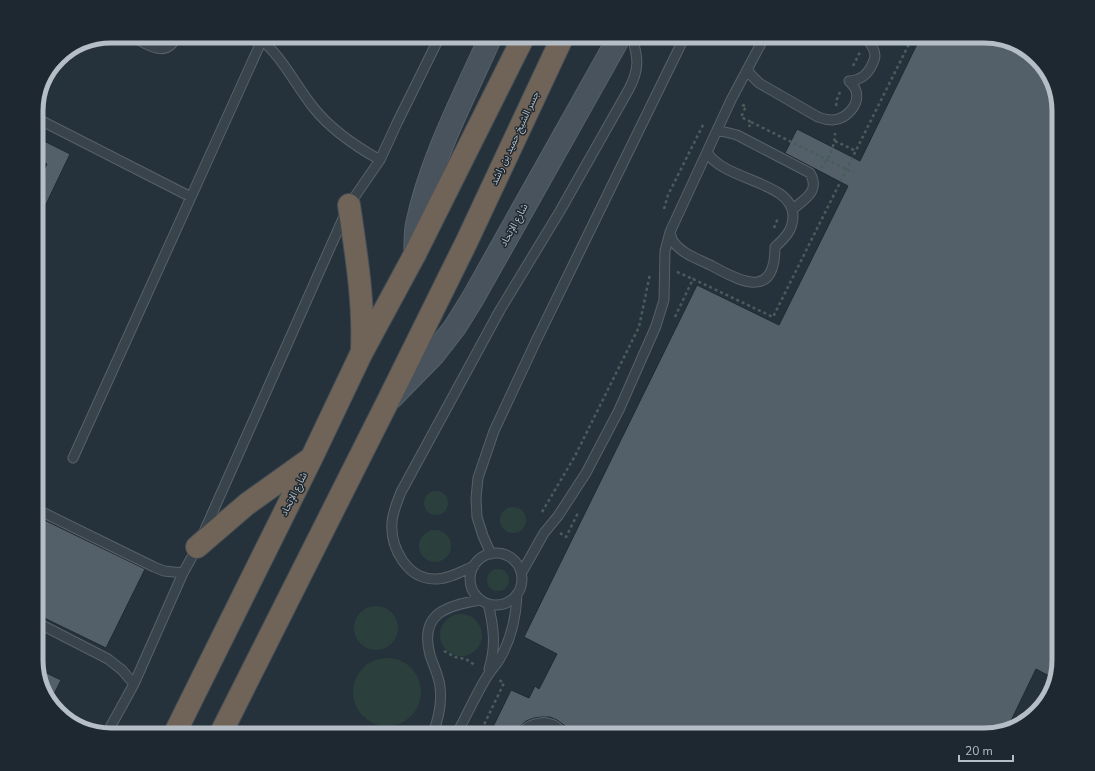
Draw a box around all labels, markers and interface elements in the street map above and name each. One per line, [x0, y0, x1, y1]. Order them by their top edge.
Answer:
street label: جسر الشيخ حميد بن راشد [487, 89, 543, 187]
street label: شارع الإتحاد [496, 201, 532, 249]
street label: شارع الإتحاد [277, 470, 311, 518]
scale bar [959, 737, 1013, 763]
text: 20 m [965, 743, 993, 759]

